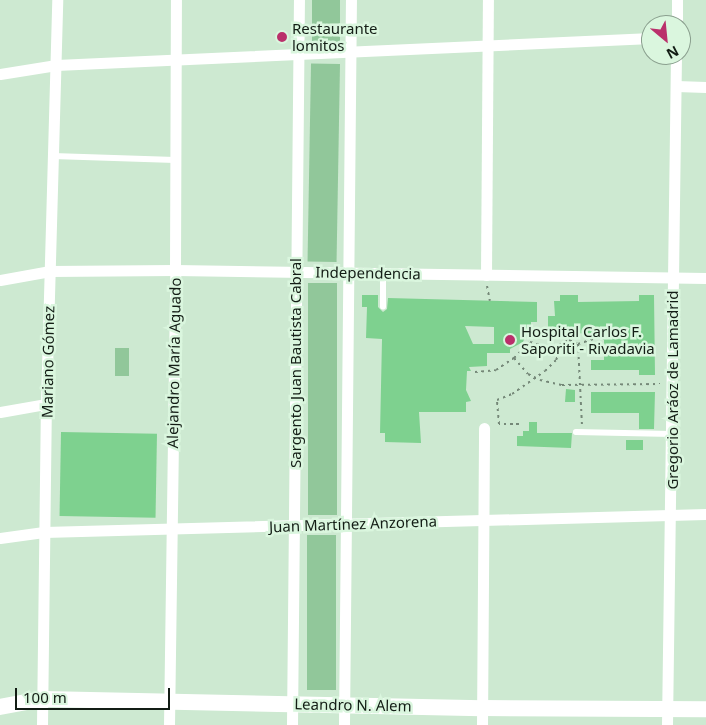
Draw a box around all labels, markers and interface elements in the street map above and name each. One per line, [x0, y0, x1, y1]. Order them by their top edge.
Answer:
north arrow [641, 15, 691, 65]
place label: Restaurante lomitos [292, 19, 378, 54]
marker: Restaurante lomitos [276, 31, 288, 43]
text: N [663, 42, 682, 64]
street label: Sargento Juan Bautista Cabral [287, 258, 305, 468]
street label: Independencia [315, 263, 421, 283]
street label: Alejandro María Aguado [164, 277, 184, 449]
street label: Gregorio Aráoz de Lamadrid [664, 290, 682, 490]
street label: Mariano Gómez [38, 306, 58, 418]
place label: Hospital Carlos F. Saporiti - Rivadavia [521, 322, 655, 357]
marker: Hospital Carlos F. Saporiti - Rivadavia [503, 333, 517, 347]
street label: Juan Martínez Anzorena [269, 512, 437, 536]
scale bar [18, 678, 172, 710]
text: 100 m [23, 687, 67, 707]
street label: Leandro N. Alem [294, 695, 412, 715]

